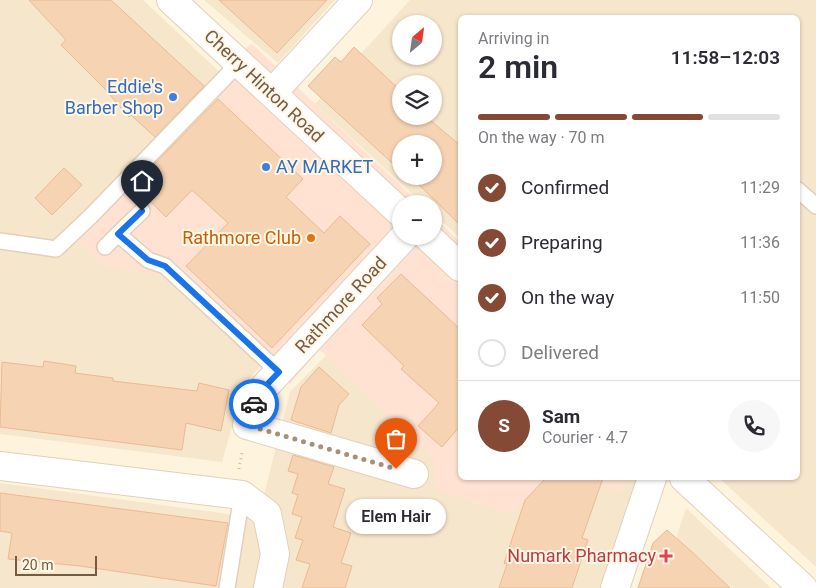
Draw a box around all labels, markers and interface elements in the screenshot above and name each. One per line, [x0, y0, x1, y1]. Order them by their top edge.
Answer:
north arrow [392, 15, 442, 65]
map controls [392, 15, 442, 245]
street label: Cherry Hinton Road [200, 25, 328, 146]
text: Arriving in [478, 29, 549, 48]
text: 11:58–12:03 [671, 46, 780, 69]
text: 2 min [478, 48, 558, 86]
button: layers [392, 75, 442, 125]
place label: Eddie's Barber Shop [65, 76, 163, 118]
marker: Eddie's Barber Shop [167, 91, 179, 103]
text: On the way · 70 m [478, 128, 605, 147]
button: + [392, 135, 442, 185]
place label: AY MARKET [276, 156, 374, 177]
pin [121, 160, 163, 211]
marker: AY MARKET [260, 161, 272, 173]
icon: home [128, 167, 156, 195]
icon: check [478, 174, 506, 202]
text: Confirmed [521, 176, 609, 199]
text: 11:29 [740, 178, 780, 197]
button: − [392, 195, 442, 245]
place label: Rathmore Club [182, 227, 301, 248]
icon: check [478, 229, 506, 257]
text: Preparing [521, 231, 603, 254]
marker: Rathmore Club [305, 232, 317, 244]
text: 11:36 [740, 233, 780, 252]
street label: Rathmore Road [291, 252, 391, 357]
icon: check [478, 284, 506, 312]
text: On the way [521, 286, 614, 309]
text: 11:50 [740, 288, 780, 307]
text: Delivered [521, 341, 599, 364]
courier [229, 379, 279, 429]
icon: car [240, 390, 268, 418]
button: phone [728, 400, 780, 452]
text: Sam [542, 405, 580, 428]
text: S [498, 414, 510, 437]
pin [375, 418, 417, 469]
icon: bag [382, 425, 410, 453]
text: Courier · 4.7 [542, 428, 628, 447]
callout: Elem Hair [346, 499, 446, 534]
text: Elem Hair [361, 507, 431, 526]
place label: Numark Pharmacy [507, 545, 656, 566]
marker: Numark Pharmacy [660, 550, 672, 562]
scale bar [15, 553, 98, 576]
text: 20 m [22, 557, 54, 573]

